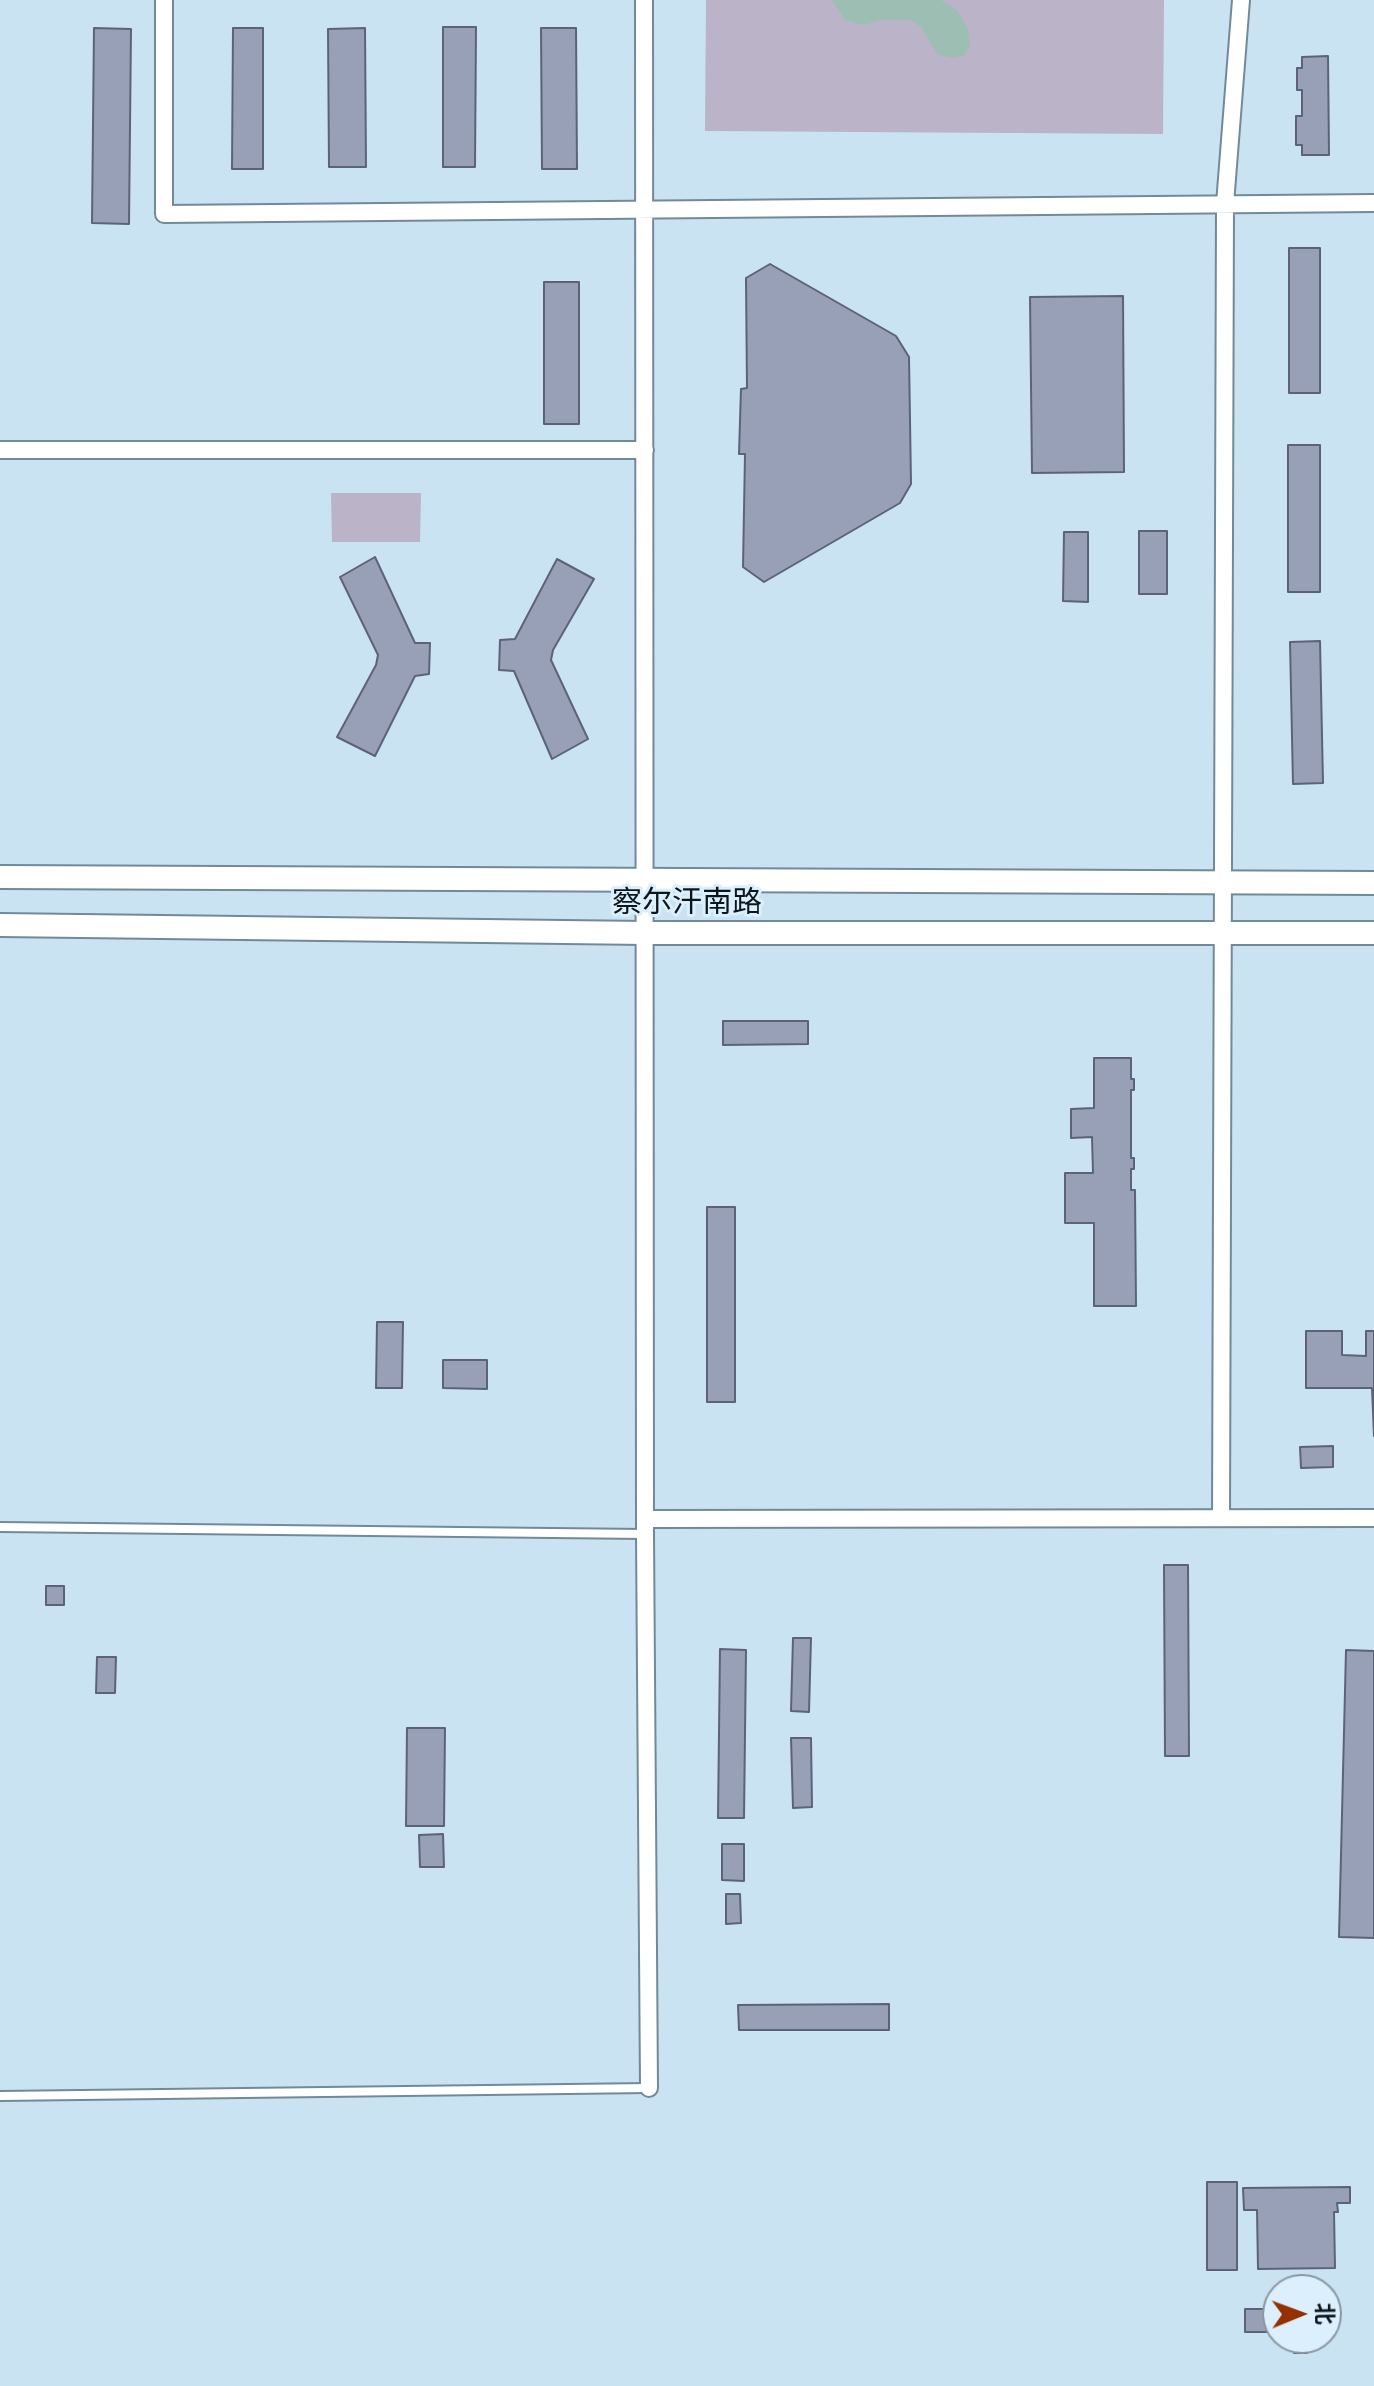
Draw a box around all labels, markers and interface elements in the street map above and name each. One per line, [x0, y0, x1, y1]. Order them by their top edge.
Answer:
street label: 察尔汗南路 [612, 885, 762, 921]
north arrow [1262, 2274, 1342, 2354]
text: 北 [1311, 2302, 1337, 2325]

